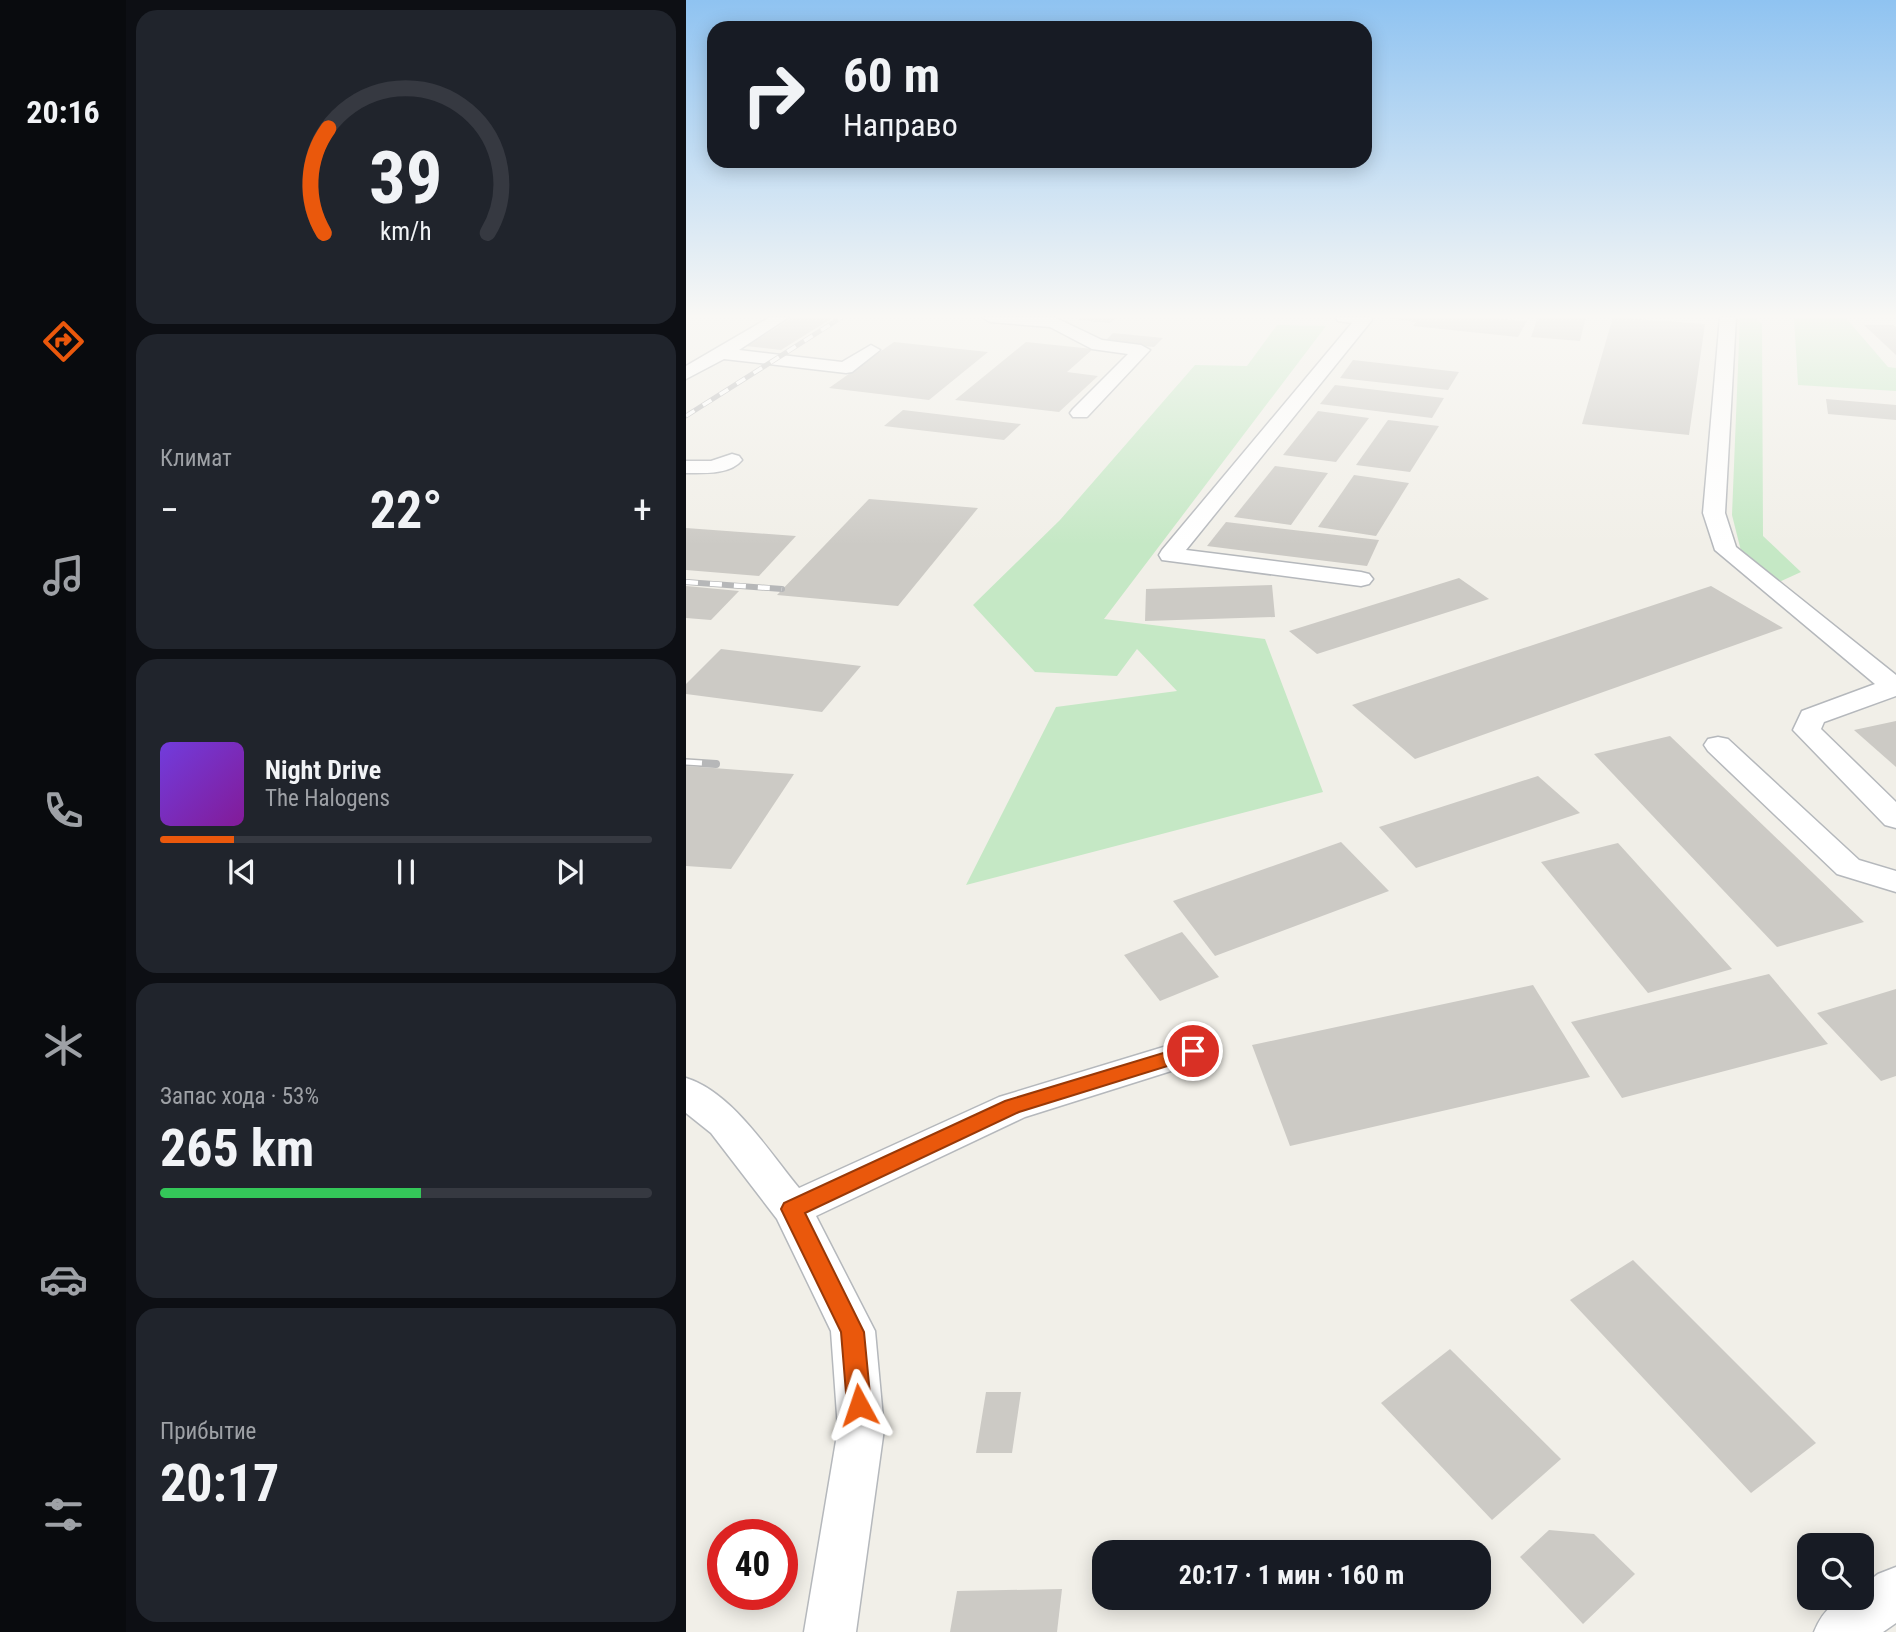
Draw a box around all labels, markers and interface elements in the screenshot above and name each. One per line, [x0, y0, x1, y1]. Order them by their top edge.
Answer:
text: 60 m [843, 47, 940, 104]
icon: right [728, 49, 819, 140]
text: 20:16 [26, 93, 100, 131]
text: Направо [843, 106, 958, 144]
text: 39 [369, 136, 443, 222]
text: km/h [380, 217, 432, 246]
icon: directions [39, 317, 88, 366]
text: Климат [160, 445, 232, 472]
text: 22° [370, 480, 442, 541]
text: − [160, 488, 179, 532]
text: + [633, 488, 652, 532]
icon: music [39, 551, 88, 600]
text: Night Drive [265, 755, 381, 785]
text: The Halogens [265, 785, 390, 812]
icon: phone [39, 786, 88, 835]
icon: previous [223, 853, 261, 891]
icon: pause [387, 853, 425, 891]
icon: next [551, 853, 589, 891]
icon: climate [39, 1021, 88, 1070]
pin [1163, 1021, 1223, 1081]
icon: arrive [1174, 1032, 1212, 1070]
text: Запас хода · 53% [160, 1083, 319, 1110]
text: 265 km [160, 1118, 314, 1179]
icon: car [39, 1255, 88, 1304]
position arrow [822, 1368, 896, 1442]
text: Прибытие [160, 1418, 256, 1445]
text: 20:17 [160, 1453, 279, 1514]
icon: filters [39, 1490, 88, 1539]
speed limit sign: 40 [707, 1519, 798, 1610]
map controls [1797, 1533, 1874, 1610]
button: search [1797, 1533, 1874, 1610]
text: 20:17 · 1 мин · 160 m [1179, 1560, 1404, 1590]

